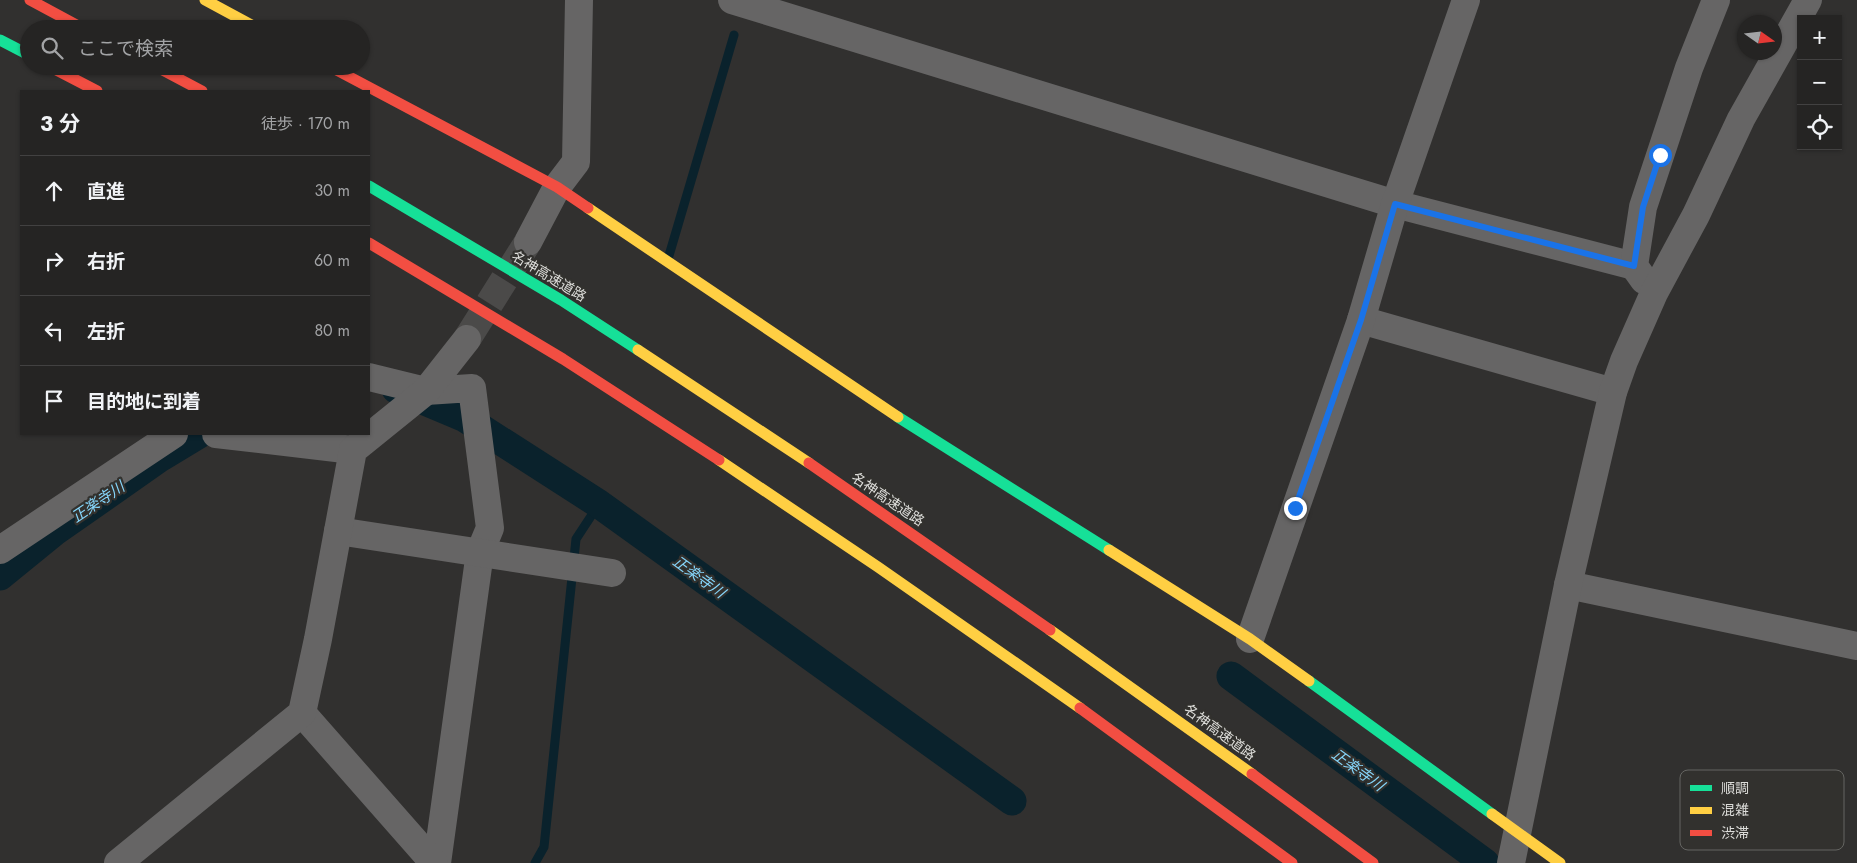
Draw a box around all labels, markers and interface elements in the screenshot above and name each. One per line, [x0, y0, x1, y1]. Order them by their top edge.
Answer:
north arrow [1737, 15, 1782, 60]
map controls [1797, 15, 1842, 150]
button: + [1797, 15, 1842, 60]
search box [20, 20, 370, 75]
icon: search [38, 34, 66, 62]
text: ここで検索 [78, 35, 173, 62]
button: − [1797, 60, 1842, 105]
button: locate [1797, 105, 1842, 150]
text: 3 分 [40, 109, 80, 139]
text: 徒歩 · 170 m [261, 112, 350, 135]
route start [1649, 144, 1672, 167]
icon: ahead [40, 177, 68, 205]
text: 直進 [87, 178, 125, 205]
text: 30 m [314, 179, 350, 202]
street label: 名神高速道路 [508, 246, 590, 306]
icon: right [40, 247, 68, 275]
text: 右折 [87, 248, 125, 275]
text: 60 m [314, 249, 350, 272]
icon: left [40, 317, 68, 345]
text: 左折 [87, 318, 125, 345]
text: 80 m [314, 319, 350, 342]
icon: arrive [40, 387, 68, 415]
text: 目的地に到着 [87, 388, 201, 415]
street label: 名神高速道路 [848, 467, 928, 531]
water label: 正楽寺川 [67, 475, 131, 528]
route end [1284, 497, 1307, 520]
water label: 正楽寺川 [668, 550, 731, 605]
street label: 名神高速道路 [1180, 699, 1260, 765]
water label: 正楽寺川 [1327, 743, 1390, 798]
legend [1680, 770, 1844, 850]
text: 順調 [1721, 778, 1749, 798]
text: 混雑 [1721, 800, 1749, 820]
text: 渋滞 [1721, 823, 1749, 843]

